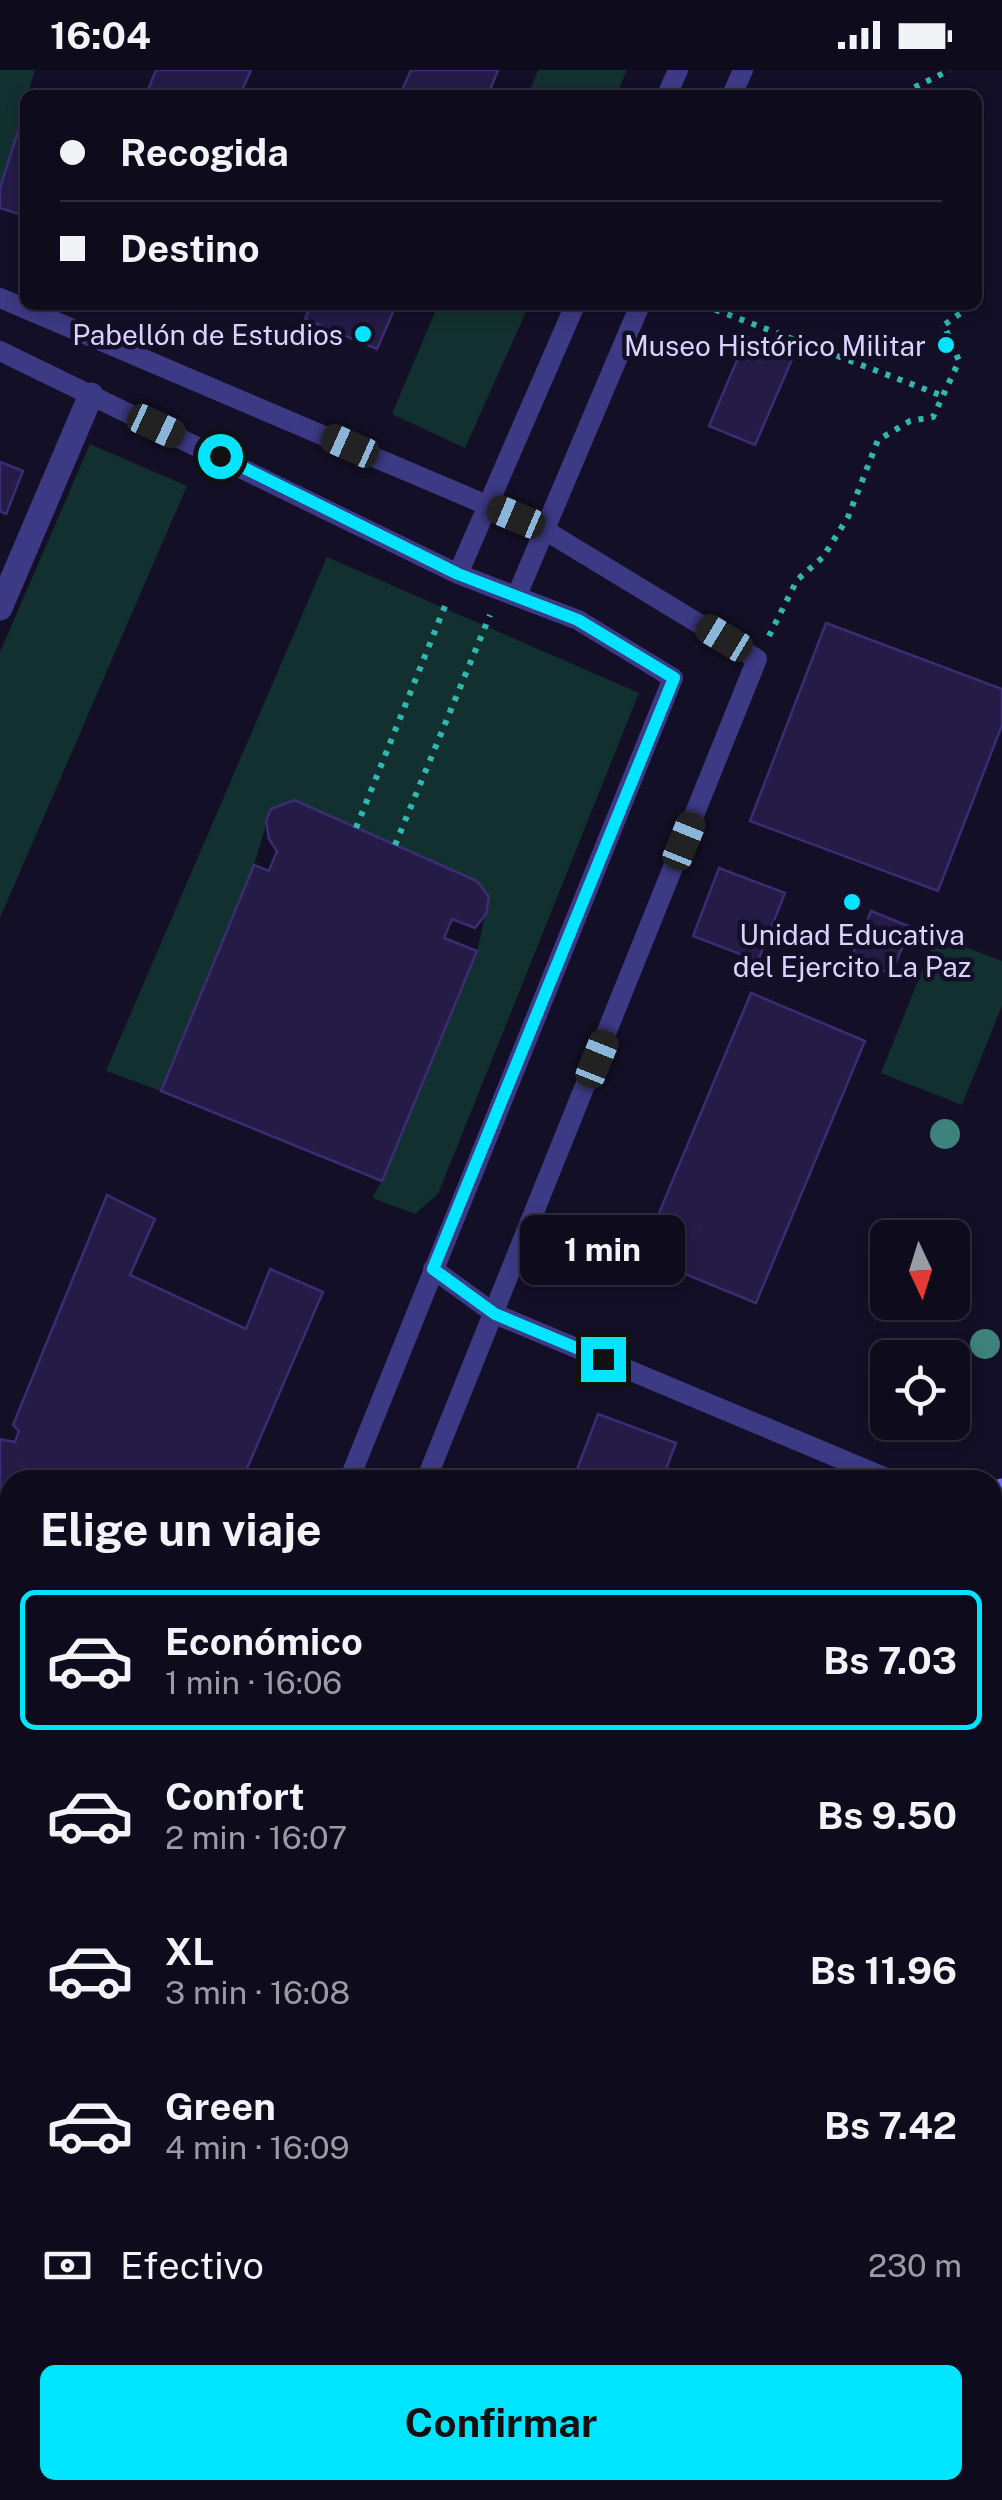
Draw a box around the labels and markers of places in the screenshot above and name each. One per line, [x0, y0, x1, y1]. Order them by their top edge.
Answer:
place label: Pabellón de Estudios [72, 318, 343, 351]
marker: Pabellón de Estudios [352, 323, 374, 345]
place label: Museo Histórico Militar [624, 329, 926, 362]
marker: Museo Histórico Militar [935, 334, 957, 356]
marker: Unidad Educativa del Ejercito La Paz [841, 891, 863, 913]
place label: Unidad Educativa del Ejercito La Paz [733, 918, 971, 983]

